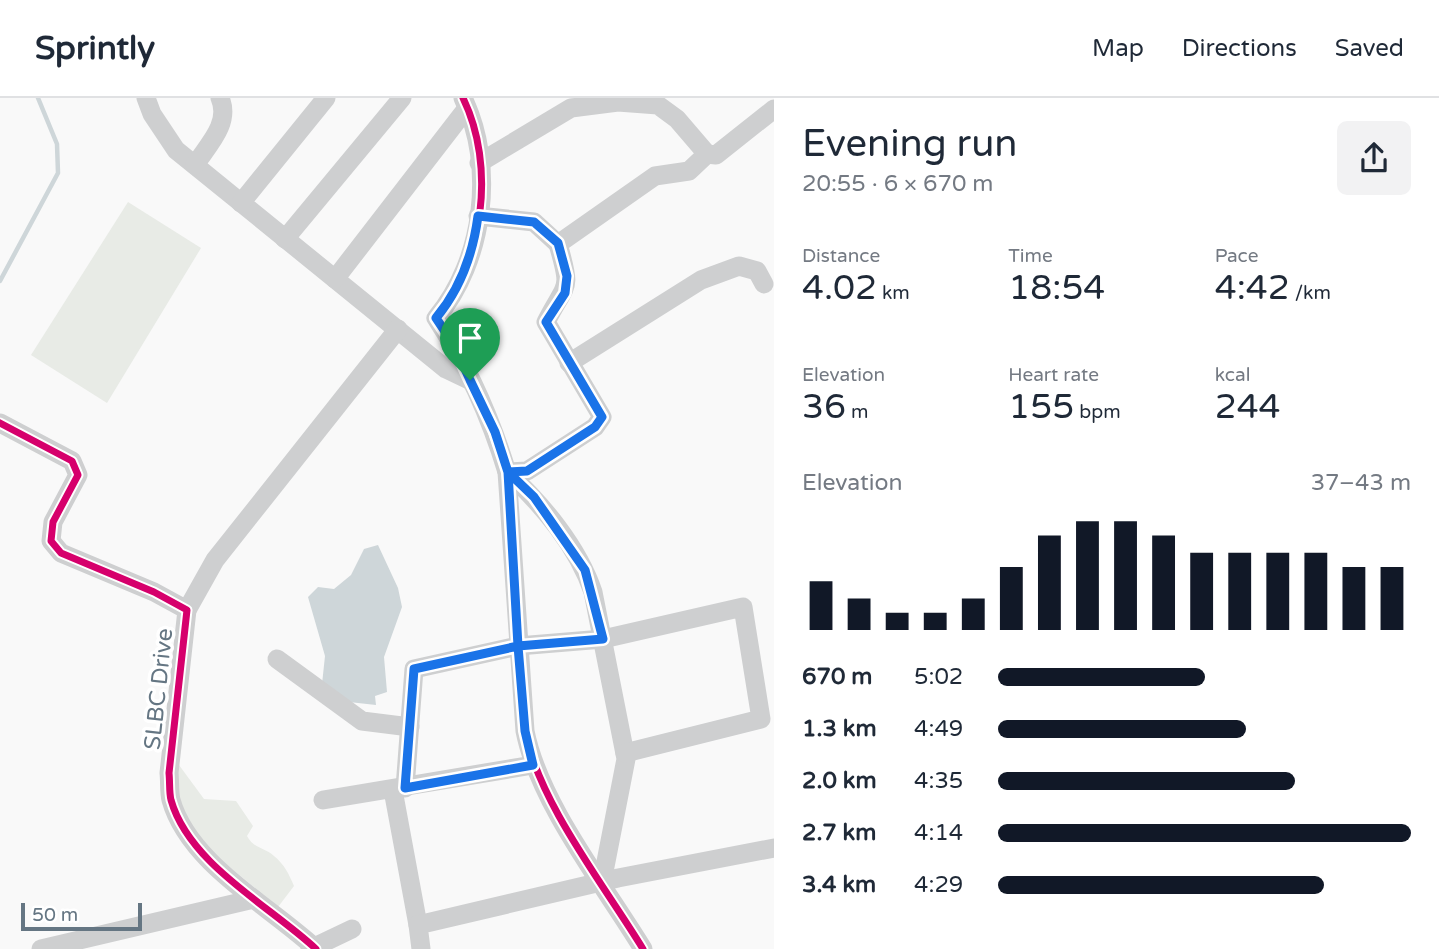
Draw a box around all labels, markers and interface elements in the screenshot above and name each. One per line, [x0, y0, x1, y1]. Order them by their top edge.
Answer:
text: Sprintly [35, 29, 155, 68]
text: Map [1092, 34, 1144, 63]
text: Directions [1182, 34, 1297, 63]
text: Saved [1335, 34, 1404, 63]
text: Evening run [802, 121, 1017, 167]
button: share [1337, 121, 1411, 195]
text: 20:55 · 6 × 670 m [802, 170, 993, 198]
text: Distance [802, 245, 880, 267]
text: Time [1008, 245, 1053, 267]
text: Pace [1215, 245, 1258, 267]
text: 4.02 [802, 267, 877, 309]
text: 18:54 [1008, 267, 1105, 309]
text: 4:42 [1215, 267, 1290, 309]
text: km [877, 282, 910, 304]
text: /km [1290, 282, 1331, 304]
pin [440, 308, 500, 380]
icon: arrive [451, 319, 489, 357]
text: Elevation [802, 364, 885, 386]
text: Heart rate [1008, 364, 1099, 386]
text: kcal [1215, 364, 1250, 386]
text: 36 [802, 386, 846, 428]
text: 155 [1008, 386, 1074, 428]
text: 244 [1215, 386, 1281, 428]
text: m [846, 401, 868, 423]
text: bpm [1074, 401, 1121, 423]
text: Elevation [802, 469, 903, 497]
text: 37–43 m [1311, 469, 1411, 497]
street label: SLBC Drive [139, 627, 179, 751]
text: 670 m [802, 663, 872, 691]
text: 5:02 [914, 663, 963, 691]
text: 1.3 km [802, 715, 877, 743]
text: 4:49 [914, 715, 963, 743]
text: 2.0 km [802, 767, 877, 795]
text: 4:35 [914, 767, 963, 795]
text: 2.7 km [802, 819, 876, 847]
text: 4:14 [914, 819, 963, 847]
text: 3.4 km [802, 871, 876, 899]
text: 4:29 [914, 871, 963, 899]
scale bar [21, 900, 142, 932]
text: 50 m [32, 904, 78, 926]

